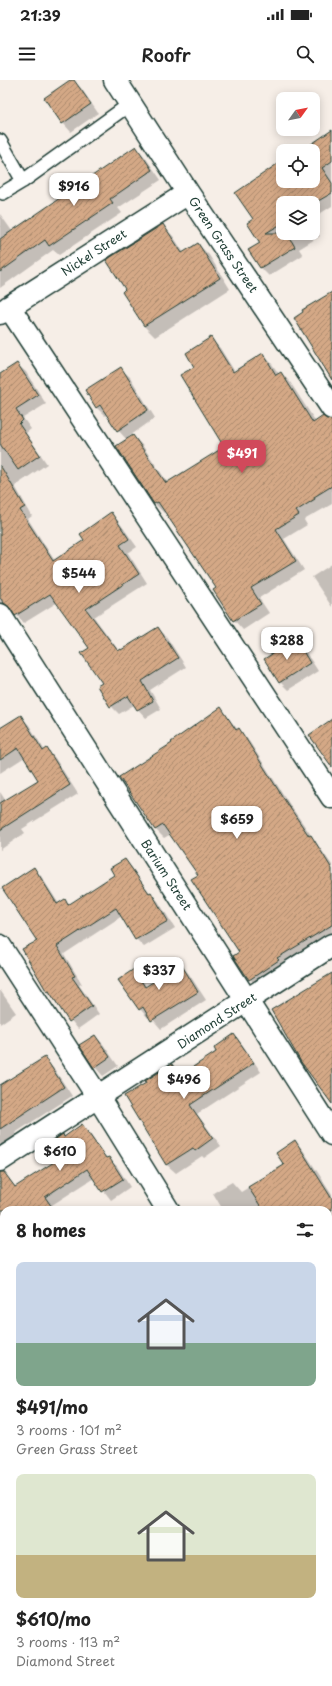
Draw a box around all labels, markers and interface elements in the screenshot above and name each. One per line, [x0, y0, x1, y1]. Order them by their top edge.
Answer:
text: 21:39 [20, 3, 61, 26]
text: Roofr [141, 41, 191, 68]
icon: menu [16, 43, 38, 65]
icon: search [294, 43, 316, 65]
north arrow [276, 92, 320, 136]
map controls [276, 92, 320, 240]
button: locate [276, 144, 320, 188]
pin: $916 [50, 173, 98, 207]
text: $916 [58, 176, 90, 195]
street label: Green Grass Street [185, 193, 263, 296]
button: layers [276, 196, 320, 240]
street label: Nickel Street [57, 224, 130, 280]
pin: $491 [218, 440, 266, 474]
text: $491 [227, 443, 257, 462]
pin: $544 [55, 560, 103, 594]
text: $544 [62, 563, 96, 582]
pin: $288 [263, 627, 311, 661]
text: $288 [270, 630, 304, 649]
pin: $659 [213, 806, 261, 840]
text: $659 [220, 809, 254, 828]
street label: Barium Street [137, 835, 197, 914]
pin: $337 [135, 957, 183, 991]
text: $337 [143, 960, 175, 979]
street label: Diamond Street [173, 988, 260, 1053]
pin: $496 [160, 1066, 208, 1100]
text: $496 [167, 1069, 201, 1088]
pin: $610 [36, 1138, 84, 1172]
text: $610 [44, 1141, 76, 1160]
text: 8 homes [16, 1217, 86, 1243]
icon: filters [294, 1219, 316, 1241]
icon: home [130, 1288, 202, 1360]
text: $491/mo [16, 1394, 88, 1420]
text: 3 rooms · 101 m² [16, 1420, 122, 1439]
text: Green Grass Street [16, 1439, 138, 1458]
icon: home [130, 1500, 202, 1572]
text: $610/mo [16, 1606, 91, 1632]
text: 3 rooms · 113 m² [16, 1632, 120, 1651]
text: Diamond Street [16, 1651, 115, 1670]

